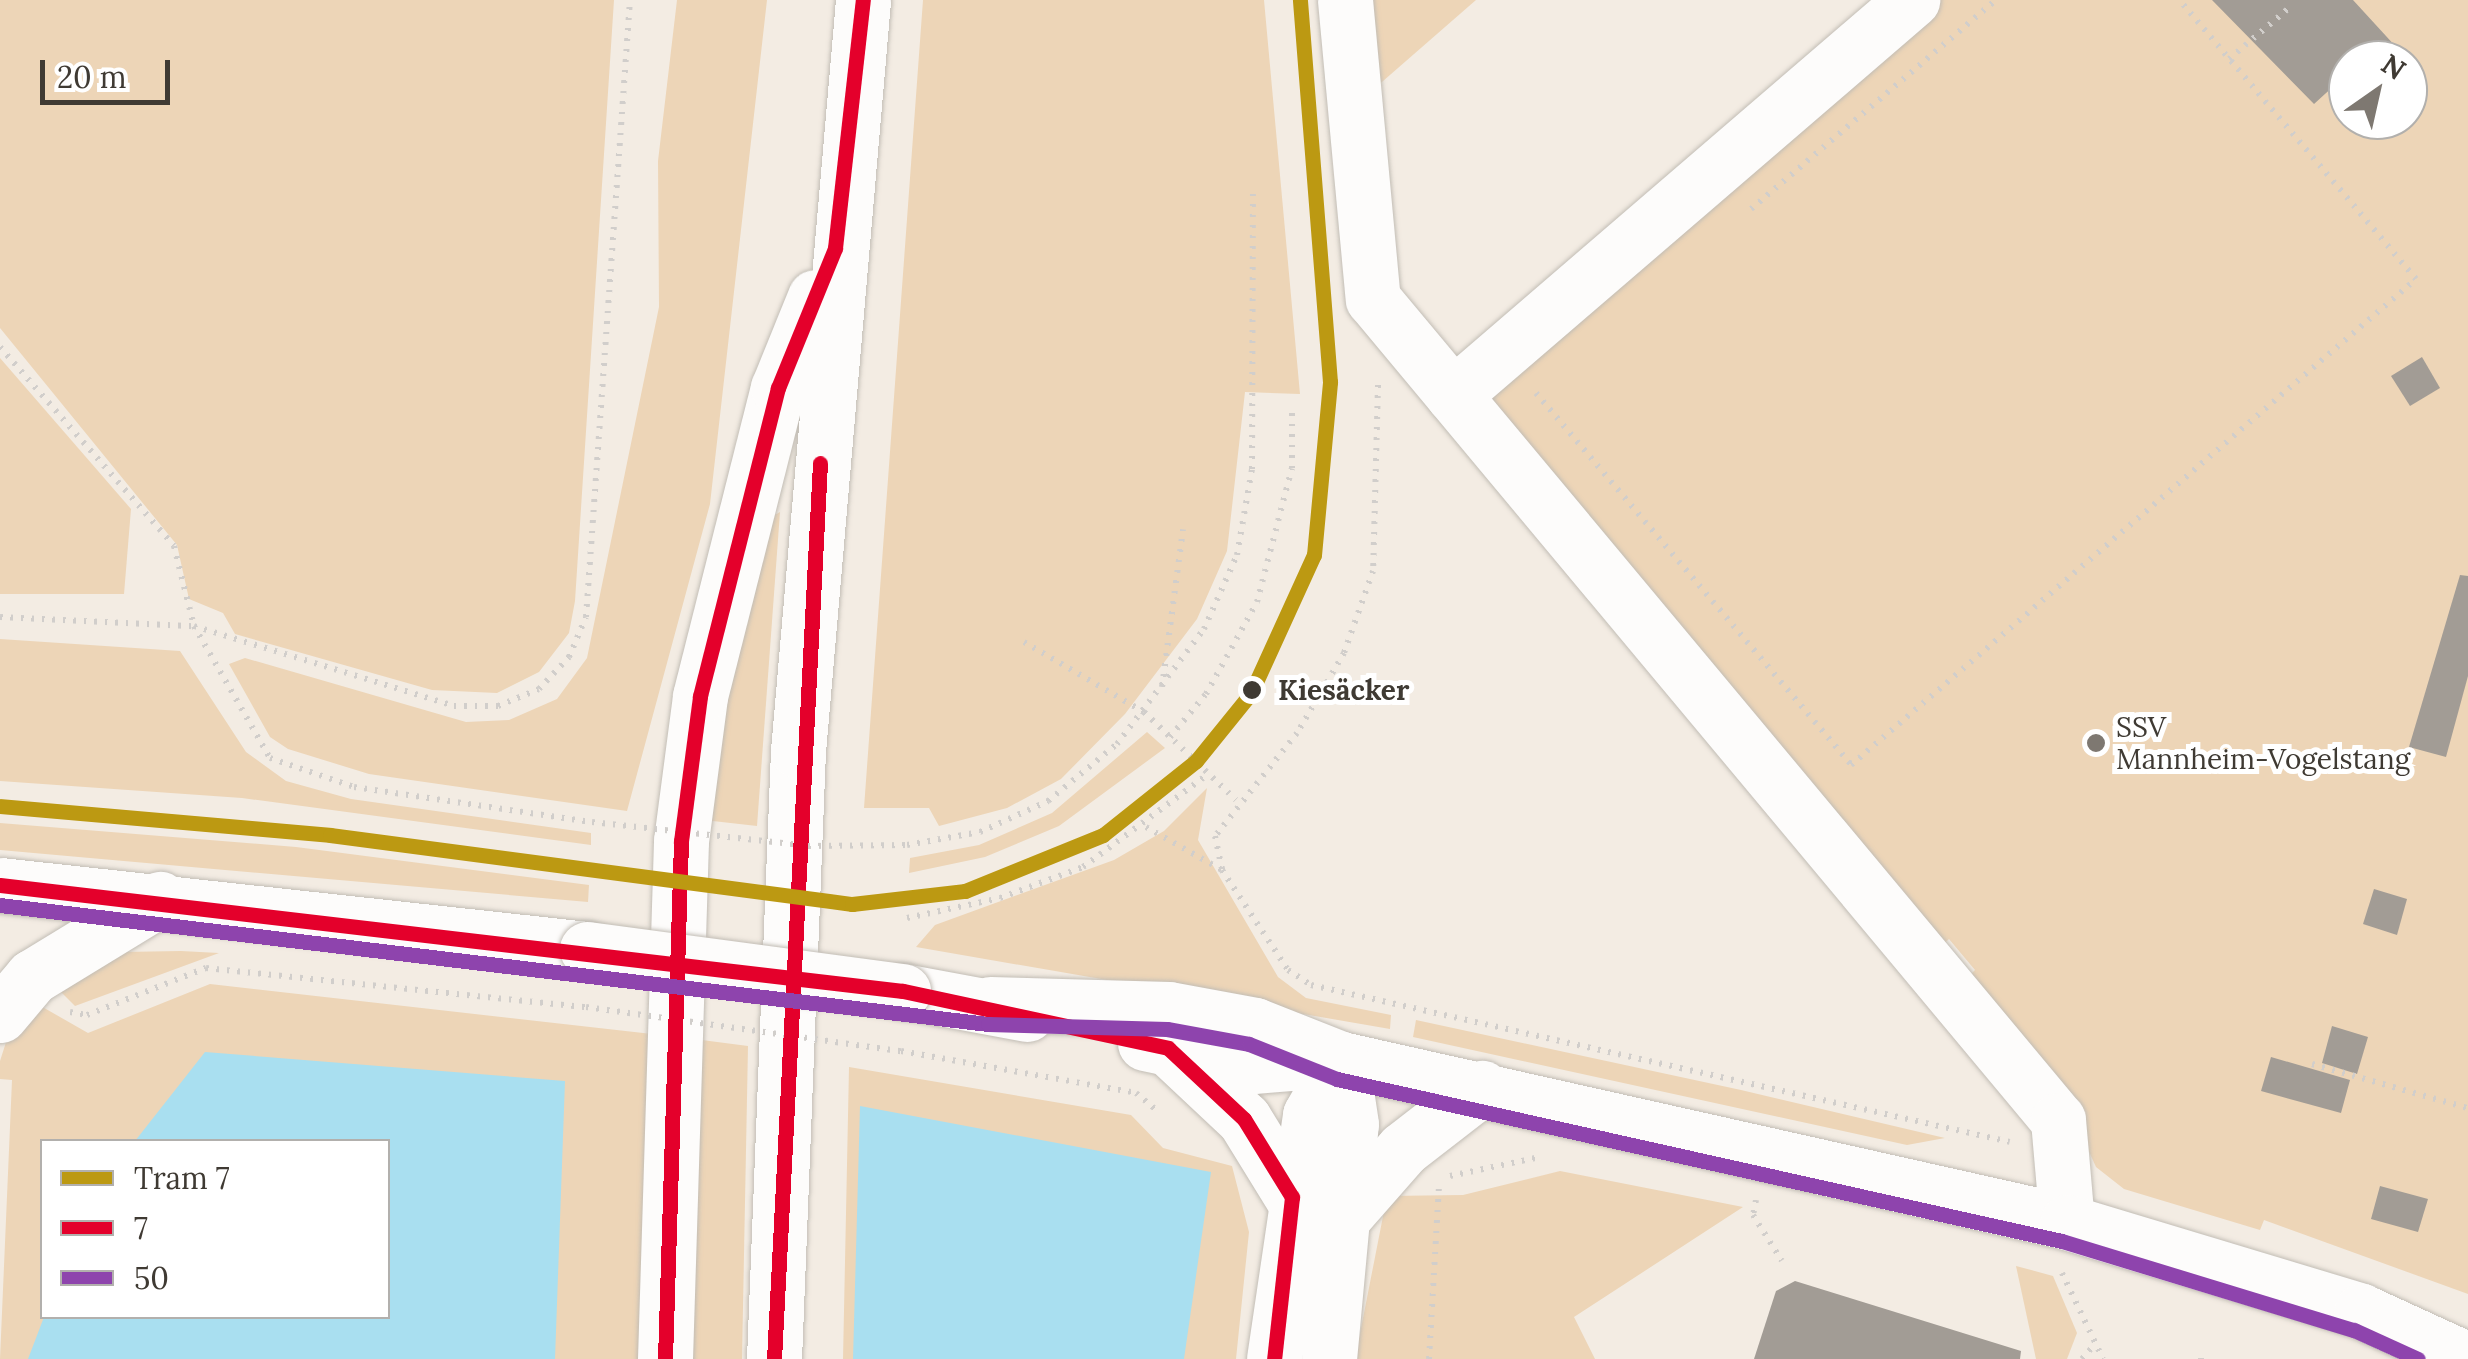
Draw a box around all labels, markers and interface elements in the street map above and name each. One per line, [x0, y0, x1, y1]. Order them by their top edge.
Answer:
scale bar [45, 40, 175, 102]
north arrow [2328, 40, 2428, 140]
text: N [2375, 46, 2413, 88]
text: 20 m [57, 58, 126, 96]
marker: Kiesäcker [1235, 673, 1269, 707]
place label: Kiesäcker [1278, 673, 1409, 707]
place label: SSV Mannheim-Vogelstang [2116, 710, 2410, 776]
marker: SSV Mannheim-Vogelstang [2085, 732, 2107, 754]
legend [40, 1139, 390, 1319]
text: Tram 7 [134, 1159, 230, 1197]
text: 7 [134, 1209, 148, 1247]
text: 50 [134, 1259, 169, 1297]

